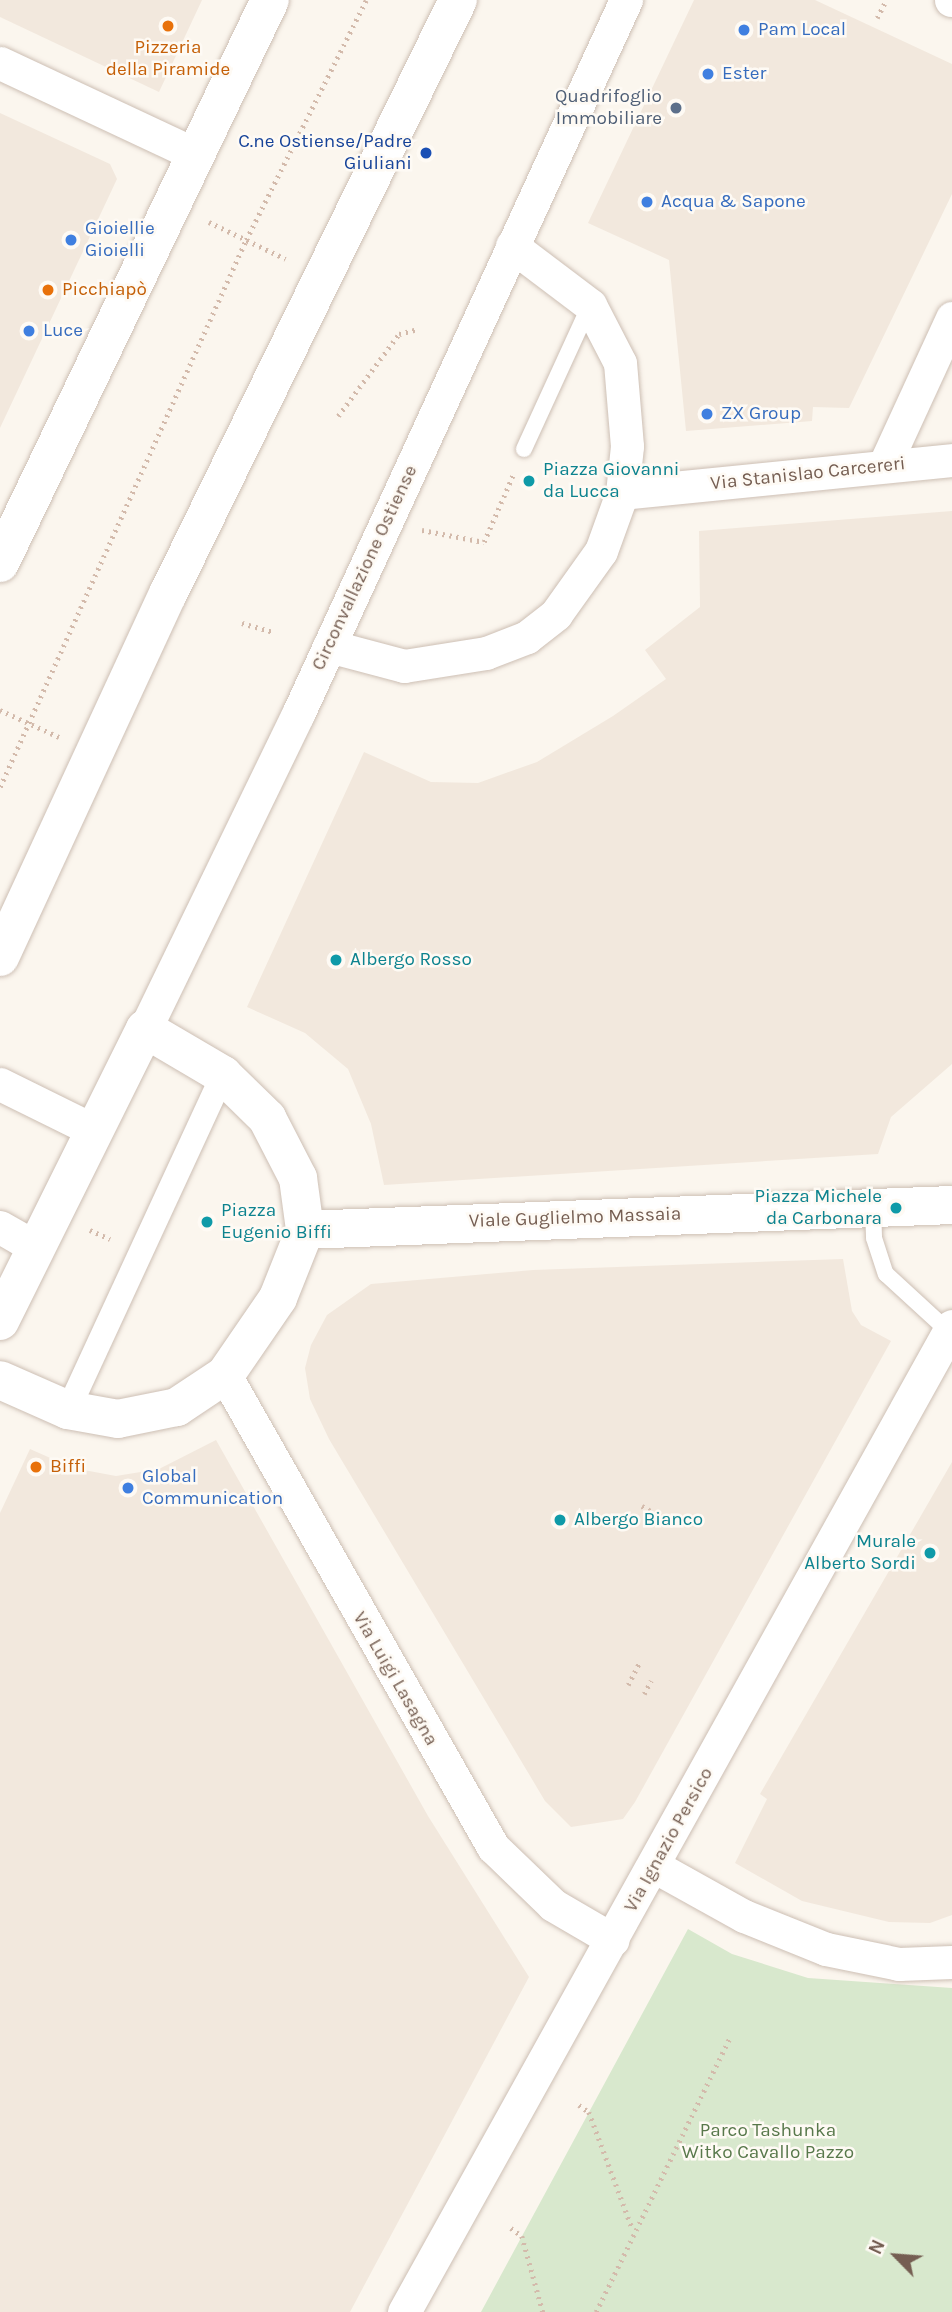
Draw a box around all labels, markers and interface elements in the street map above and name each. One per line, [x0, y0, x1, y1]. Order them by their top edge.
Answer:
marker: Pizzeria della Piramide [160, 18, 176, 34]
place label: Pam Local [758, 19, 846, 41]
marker: Pam Local [736, 22, 752, 38]
place label: Pizzeria della Piramide [106, 37, 230, 81]
place label: Ester [722, 63, 766, 85]
marker: Ester [700, 66, 716, 82]
place label: Quadrifoglio Immobiliare [555, 86, 662, 130]
marker: Quadrifoglio Immobiliare [668, 100, 684, 116]
place label: C.ne Ostiense/Padre Giuliani [238, 131, 412, 175]
marker: C.ne Ostiense/Padre Giuliani [418, 145, 434, 161]
place label: Acqua & Sapone [661, 191, 806, 213]
marker: Acqua & Sapone [639, 194, 655, 210]
place label: Gioiellie Gioielli [85, 218, 155, 262]
marker: Gioiellie Gioielli [63, 232, 79, 248]
place label: Picchiapò [62, 279, 147, 301]
marker: Picchiapò [40, 282, 56, 298]
place label: Luce [43, 320, 83, 342]
marker: Luce [21, 323, 37, 339]
place label: ZX Group [721, 403, 801, 425]
marker: ZX Group [699, 406, 715, 422]
street label: Via Stanislao Carcereri [709, 452, 907, 496]
place label: Piazza Giovanni da Lucca [543, 459, 680, 503]
street label: Circonvallazione Ostiense [307, 462, 423, 674]
marker: Piazza Giovanni da Lucca [521, 473, 537, 489]
place label: Albergo Rosso [350, 949, 472, 971]
marker: Albergo Rosso [328, 952, 344, 968]
place label: Piazza Michele da Carbonara [755, 1186, 882, 1230]
place label: Piazza Eugenio Biffi [221, 1200, 332, 1244]
marker: Piazza Michele da Carbonara [888, 1200, 904, 1216]
street label: Viale Guglielmo Massaia [468, 1203, 682, 1233]
marker: Piazza Eugenio Biffi [199, 1214, 215, 1230]
place label: Biffi [50, 1456, 86, 1478]
marker: Biffi [28, 1459, 44, 1475]
place label: Global Communication [142, 1466, 283, 1510]
marker: Global Communication [120, 1480, 136, 1496]
place label: Albergo Bianco [574, 1509, 703, 1531]
marker: Albergo Bianco [552, 1512, 568, 1528]
place label: Murale Alberto Sordi [804, 1531, 916, 1575]
marker: Murale Alberto Sordi [922, 1545, 938, 1561]
street label: Via Luigi Lasagna [347, 1608, 443, 1750]
street label: Via Ignazio Persico [620, 1764, 718, 1916]
park label: Parco Tashunka Witko Cavallo Pazzo [682, 2120, 854, 2164]
north arrow [861, 2221, 931, 2291]
text: N [864, 2236, 890, 2258]

